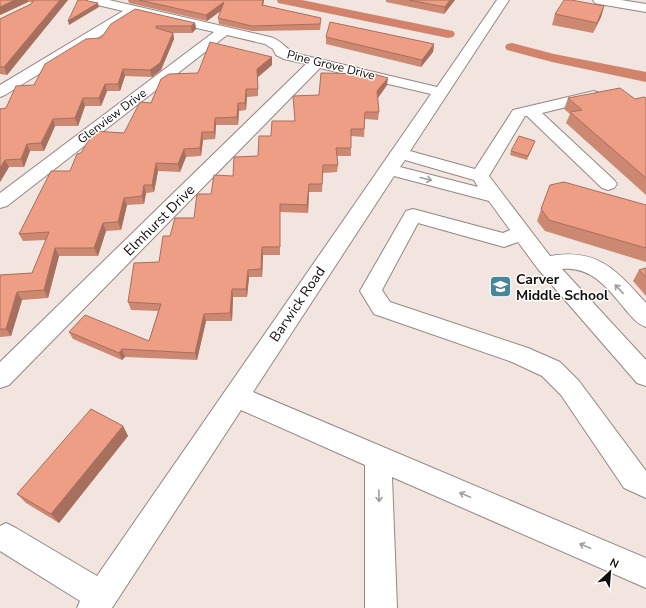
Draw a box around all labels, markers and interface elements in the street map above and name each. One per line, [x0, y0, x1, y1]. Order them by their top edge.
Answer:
street label: Pine Grove Drive [285, 46, 377, 84]
street label: Glenview Drive [74, 85, 150, 147]
one-way arrow [419, 176, 432, 183]
street label: Elmhurst Drive [120, 181, 199, 260]
street label: Barwick Road [265, 263, 330, 346]
place label: Carver Middle School [516, 270, 609, 305]
school or university icon: Carver Middle School [487, 274, 513, 300]
one-way arrow [615, 284, 624, 295]
one-way arrow [375, 489, 383, 502]
one-way arrow [460, 490, 472, 498]
one-way arrow [579, 542, 591, 550]
north arrow [590, 552, 630, 592]
text: N [607, 555, 621, 572]

